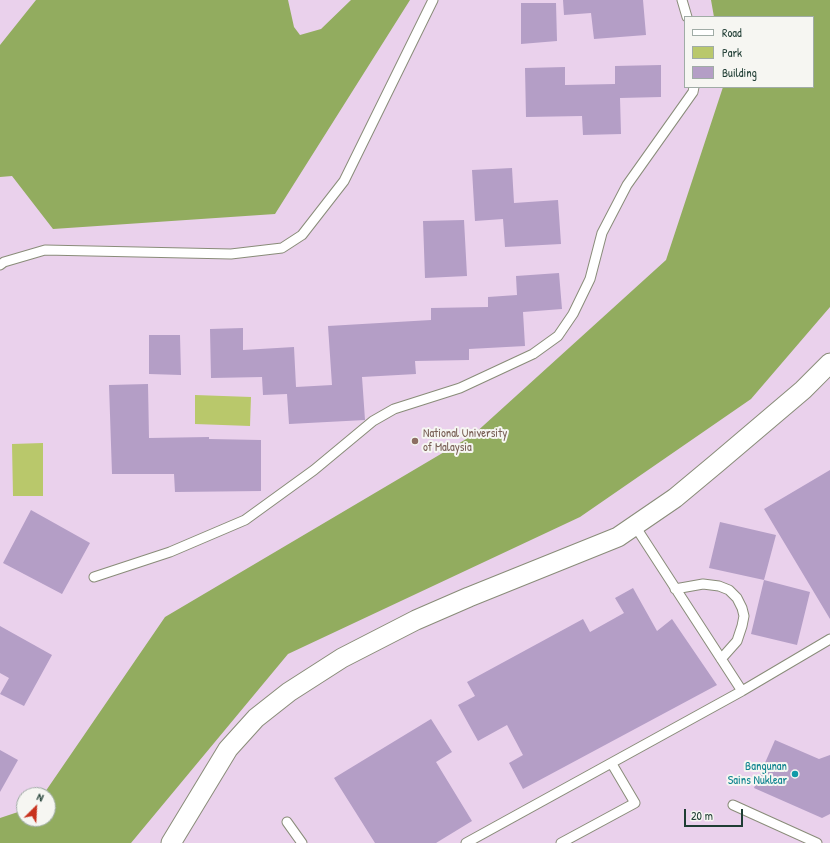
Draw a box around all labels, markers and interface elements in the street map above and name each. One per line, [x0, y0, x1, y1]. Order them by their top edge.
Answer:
legend [684, 16, 814, 88]
text: Road [722, 24, 742, 41]
text: Park [722, 44, 742, 61]
text: Building [722, 64, 757, 81]
place label: National University of Malaysia [423, 427, 507, 455]
marker: National University of Malaysia [410, 436, 420, 446]
place label: Bangunan Sains Nuklear [728, 760, 787, 788]
marker: Bangunan Sains Nuklear [790, 769, 800, 779]
north arrow [16, 787, 56, 827]
text: N [35, 789, 46, 805]
scale bar [686, 801, 745, 827]
text: 20 m [691, 807, 713, 824]

